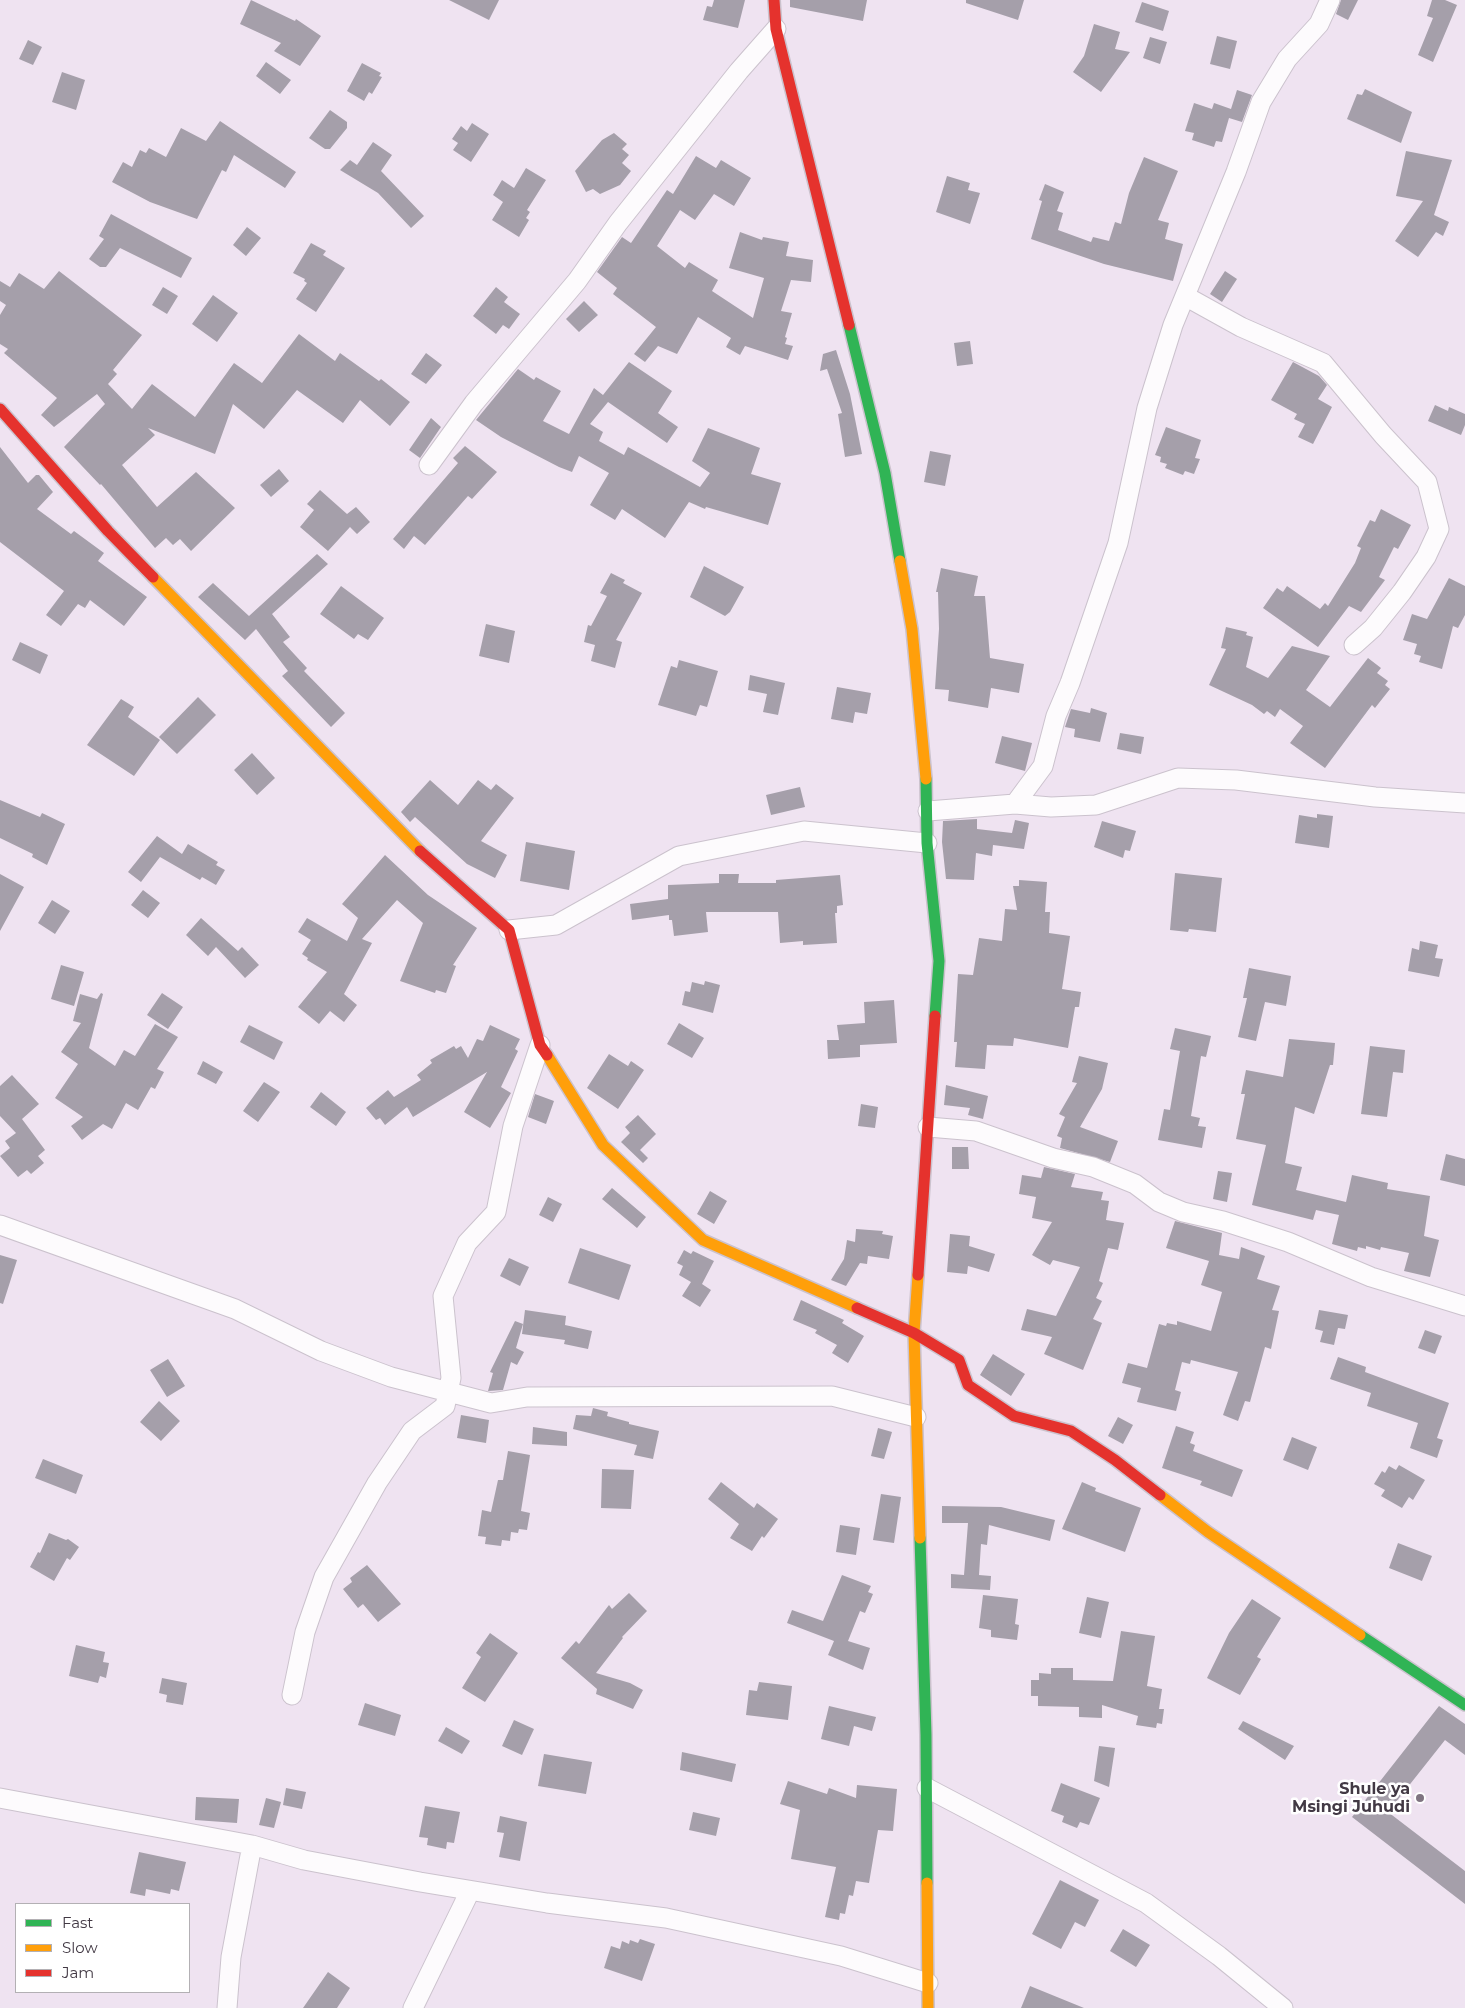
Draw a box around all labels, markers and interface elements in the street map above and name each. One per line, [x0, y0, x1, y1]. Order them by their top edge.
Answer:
place label: Shule ya Msingi Juhudi [1292, 1779, 1410, 1817]
marker: Shule ya Msingi Juhudi [1414, 1792, 1426, 1804]
legend [15, 1903, 190, 1993]
text: Fast [62, 1913, 93, 1932]
text: Slow [62, 1938, 98, 1957]
text: Jam [62, 1963, 94, 1982]

